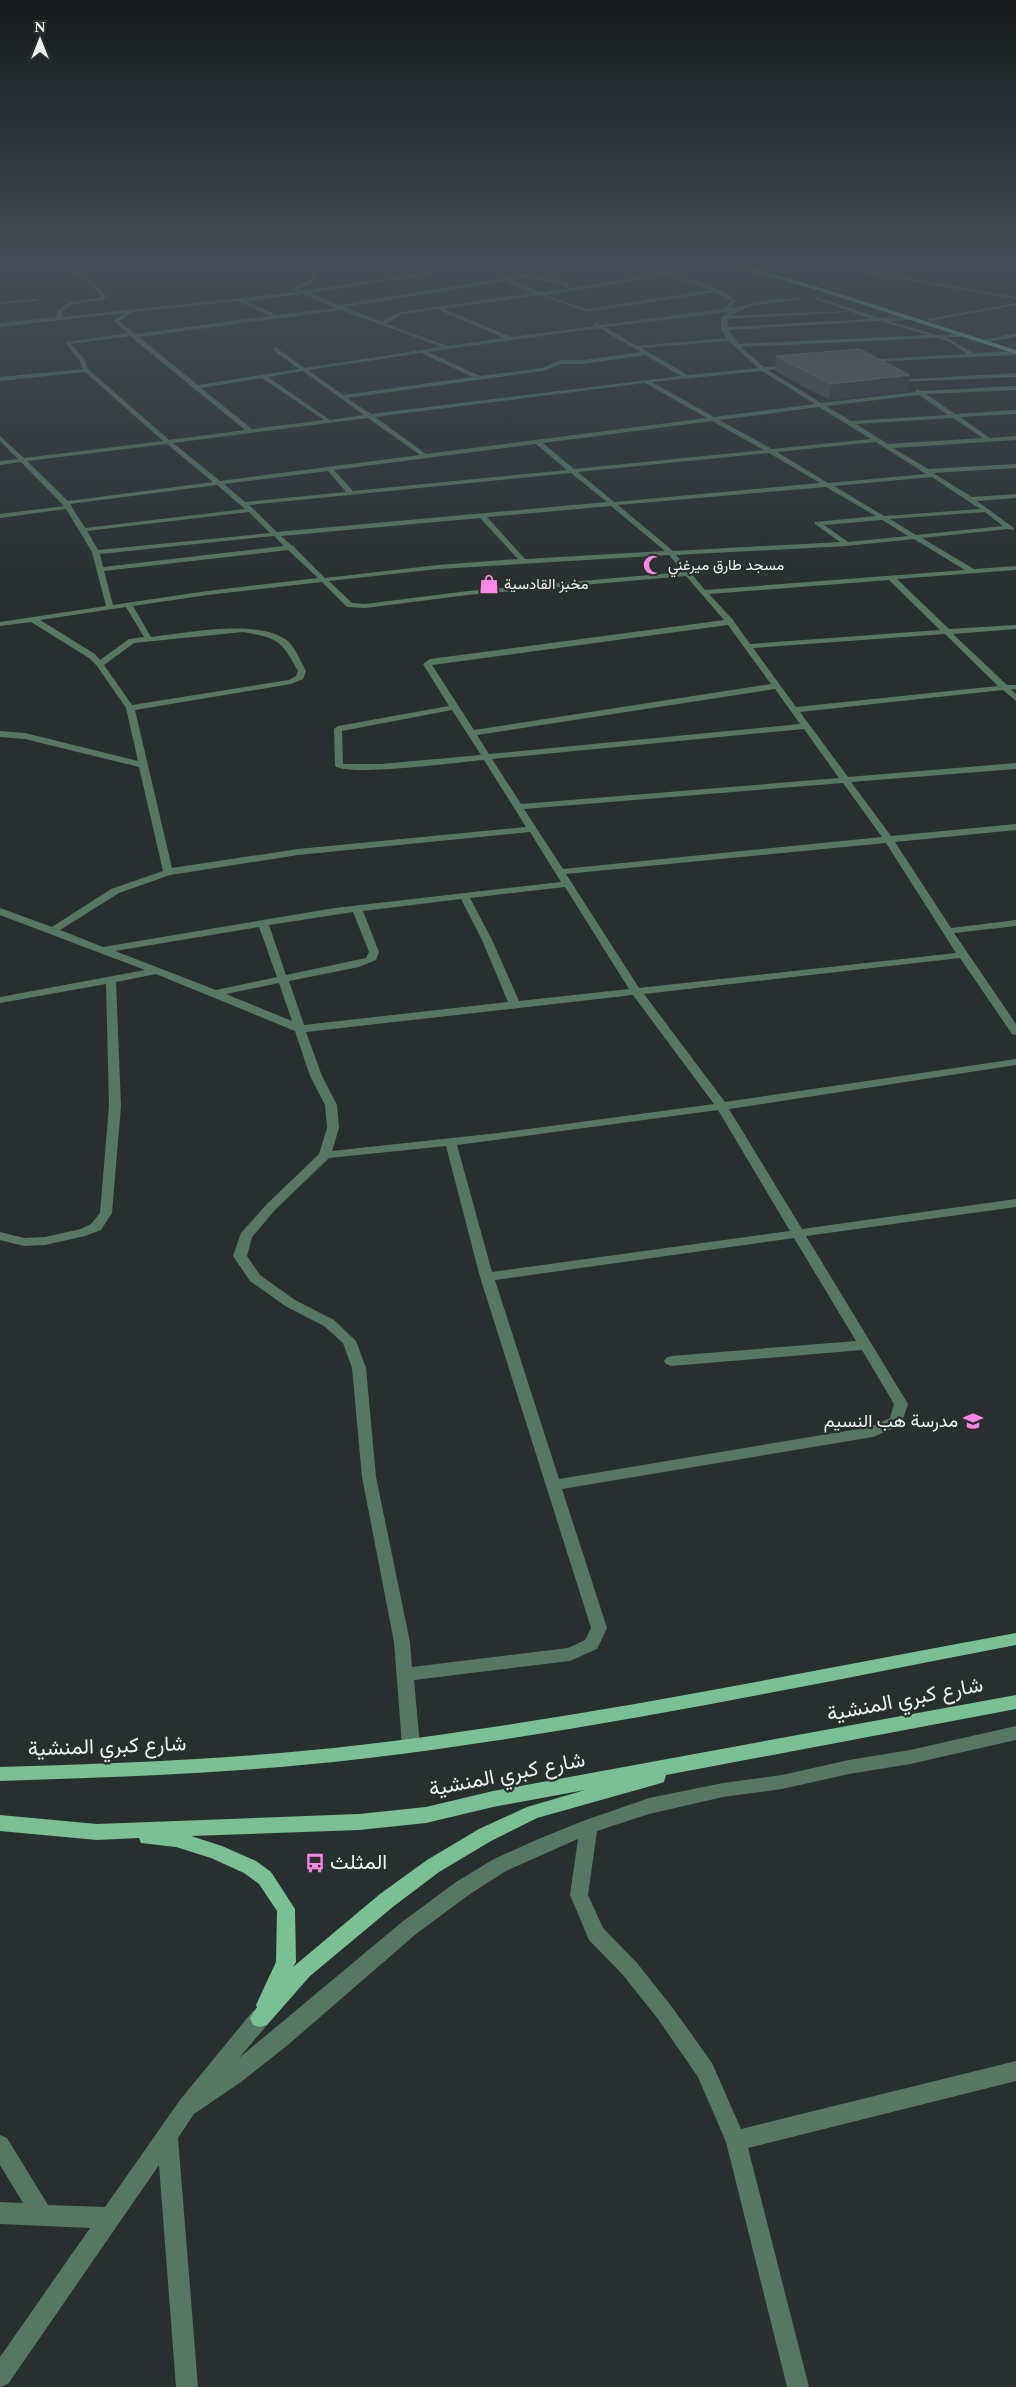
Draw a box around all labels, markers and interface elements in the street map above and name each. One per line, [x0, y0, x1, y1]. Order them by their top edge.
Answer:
north arrow [15, 15, 65, 65]
text: N [34, 17, 46, 38]
mosque icon: مسجد طارق ميرغني [642, 554, 664, 576]
place label: مسجد طارق ميرغني [668, 554, 784, 578]
shop icon: مخبز القادسية [478, 573, 500, 595]
place label: مخبز القادسية [504, 573, 588, 596]
place label: مدرسة هب النسيم [824, 1408, 958, 1435]
school or university icon: مدرسة هب النسيم [962, 1410, 984, 1432]
street label: شارع كبري المنشية [824, 1669, 986, 1731]
street label: شارع كبري المنشية [27, 1728, 187, 1766]
street label: شارع كبري المنشية [426, 1744, 588, 1806]
place label: المثلث [330, 1847, 387, 1879]
bus stop icon: المثلث [304, 1852, 326, 1874]

